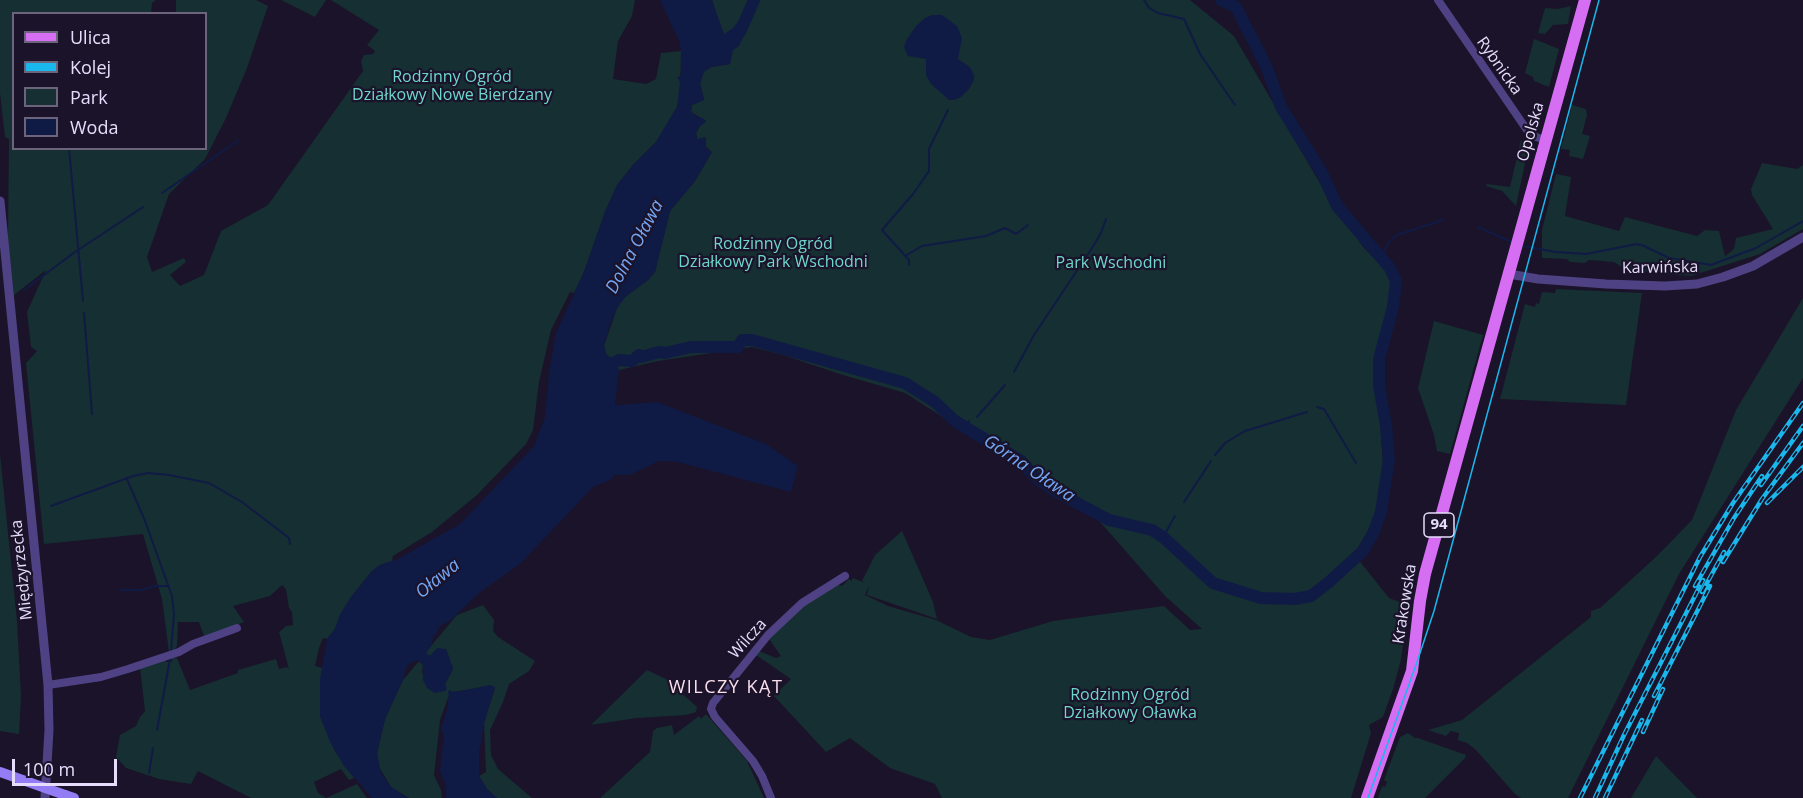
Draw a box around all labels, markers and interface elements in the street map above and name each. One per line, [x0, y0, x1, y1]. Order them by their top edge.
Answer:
legend [12, 12, 207, 150]
text: Ulica [70, 25, 111, 49]
street label: Rybnicka [1472, 33, 1526, 99]
text: Kolej [70, 55, 111, 79]
park label: Rodzinny Ogród Działkowy Nowe Bierdzany [352, 67, 552, 105]
text: Park [70, 85, 108, 109]
street label: Opolska [1513, 100, 1549, 164]
text: Woda [70, 115, 118, 139]
water label: Dolna Oława [601, 197, 669, 297]
park label: Rodzinny Ogród Działkowy Park Wschodni [678, 234, 868, 272]
park label: Park Wschodni [1056, 253, 1166, 273]
street label: Karwińska [1622, 258, 1698, 278]
water label: Górna Oława [979, 431, 1079, 507]
road number: 94 [1424, 513, 1454, 537]
street label: Międzyrzecka [7, 519, 37, 621]
water label: Oława [411, 555, 465, 603]
street label: Krakowska [1389, 563, 1421, 645]
street label: Wilcza [725, 615, 771, 663]
district label: WILCZY KĄT [669, 677, 783, 699]
park label: Rodzinny Ogród Działkowy Oławka [1063, 685, 1197, 723]
scale bar [15, 747, 120, 785]
text: 100 m [23, 757, 75, 781]

